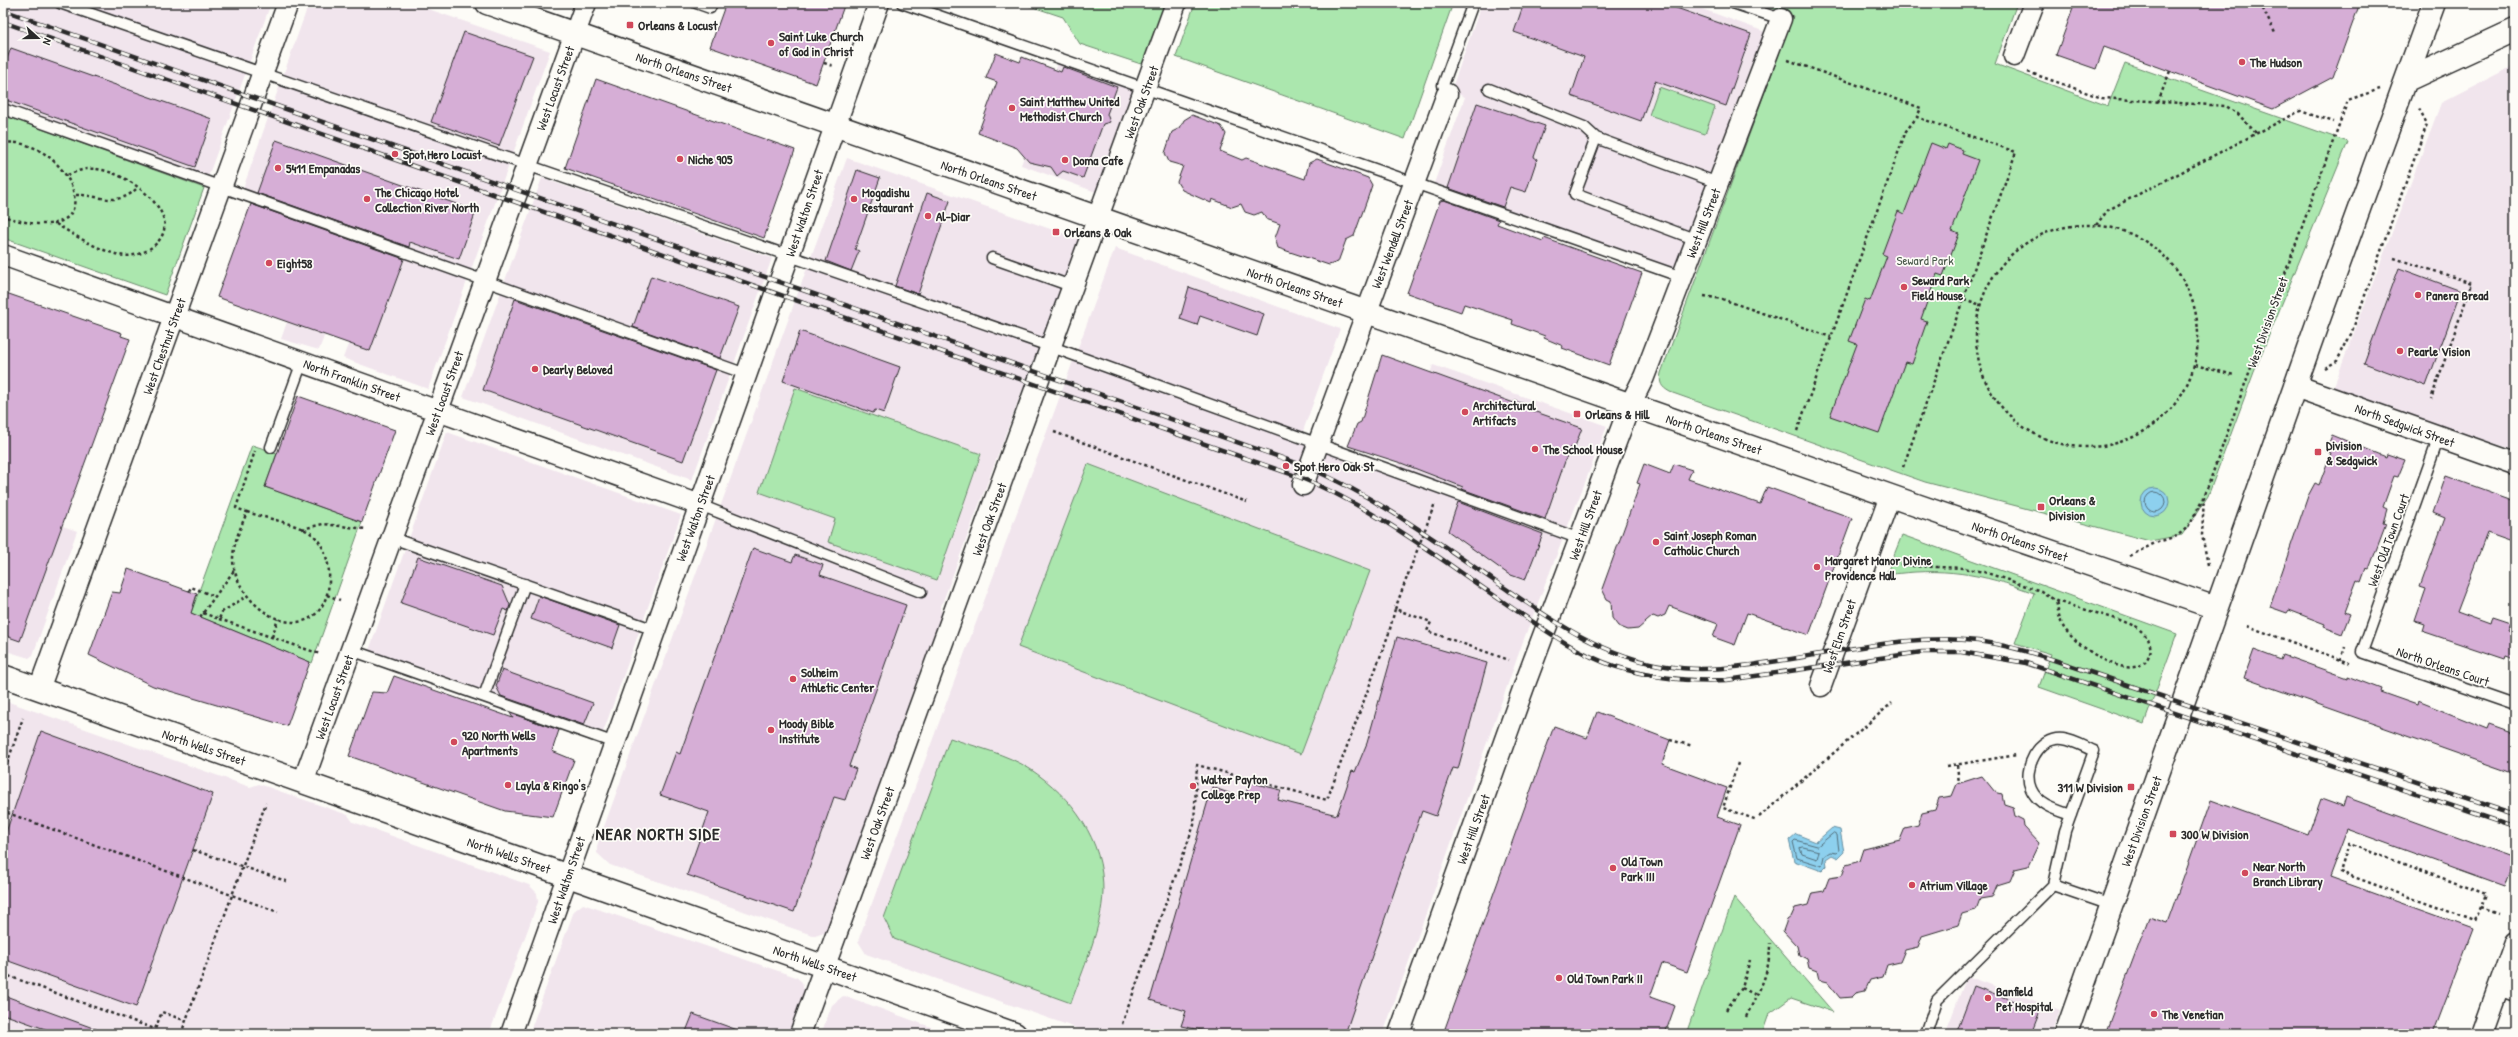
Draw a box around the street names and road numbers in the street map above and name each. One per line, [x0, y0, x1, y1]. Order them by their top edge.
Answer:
street label: West Locust Street [531, 43, 579, 133]
street label: North Orleans Street [634, 47, 735, 97]
street label: West Oak Street [1119, 62, 1163, 141]
street label: North Orleans Street [939, 155, 1040, 205]
street label: West Walton Street [781, 167, 828, 259]
street label: West Hill Street [1681, 185, 1725, 261]
street label: West Wendell Street [1367, 196, 1417, 291]
street label: North Orleans Street [1245, 262, 1346, 312]
street label: West Division Street [2242, 274, 2292, 370]
street label: West Chestnut Street [138, 295, 190, 397]
street label: West Locust Street [420, 348, 468, 438]
street label: North Franklin Street [301, 354, 403, 406]
street label: North Sedgwick Street [2353, 399, 2458, 452]
street label: North Orleans Street [1664, 409, 1765, 459]
street label: West Walton Street [671, 472, 719, 564]
street label: West Oak Street [967, 479, 1011, 558]
street label: West Hill Street [1564, 487, 1606, 563]
street label: West Old Town Court [2363, 491, 2413, 589]
street label: North Orleans Street [1970, 516, 2071, 566]
street label: West Elm Street [1818, 596, 1860, 675]
street label: North Orleans Court [2394, 642, 2492, 690]
street label: West Locust Street [310, 652, 358, 742]
street label: North Wells Street [160, 724, 249, 770]
street label: West Division Street [2116, 773, 2166, 869]
street label: West Oak Street [855, 783, 899, 862]
street label: West Hill Street [1452, 791, 1494, 867]
street label: North Wells Street [465, 832, 554, 878]
street label: West Walton Street [543, 834, 590, 926]
street label: North Wells Street [771, 940, 860, 986]

